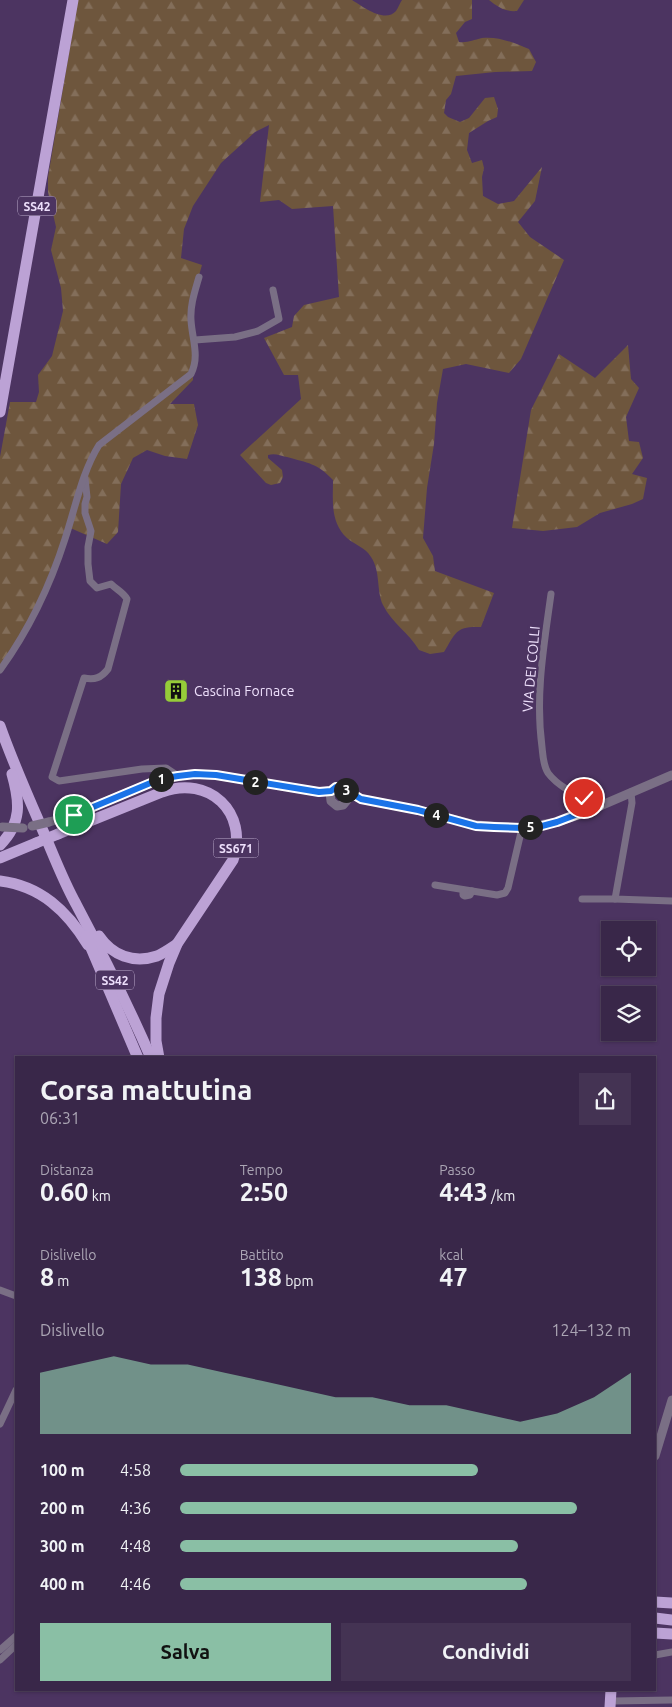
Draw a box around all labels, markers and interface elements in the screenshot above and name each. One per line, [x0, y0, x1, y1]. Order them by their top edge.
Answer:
road number: SS42 [18, 197, 56, 216]
street label: VIA DEI COLLI [519, 625, 543, 713]
building icon: Cascina Fornace [163, 678, 189, 704]
place label: Cascina Fornace [194, 683, 294, 699]
pin: 1 [148, 766, 174, 792]
pin: 2 [242, 770, 268, 794]
text: 1 [158, 771, 165, 787]
text: 2 [252, 774, 259, 790]
pin [563, 777, 605, 819]
pin: 3 [334, 778, 358, 802]
text: 3 [343, 782, 350, 798]
icon: check [570, 784, 598, 812]
pin [53, 794, 95, 836]
icon: arrive [60, 801, 88, 829]
pin: 4 [424, 802, 448, 828]
text: 4 [433, 807, 440, 823]
pin: 5 [518, 814, 542, 840]
text: 5 [527, 819, 534, 835]
road number: SS671 [214, 838, 258, 858]
map controls [601, 921, 656, 1041]
button: locate [601, 921, 656, 976]
road number: SS42 [96, 970, 134, 990]
button: layers [601, 986, 656, 1041]
button: share [579, 1073, 631, 1125]
text: Corsa mattutina [40, 1074, 252, 1105]
text: 06:31 [40, 1109, 80, 1127]
text: Distanza [40, 1162, 94, 1178]
text: Tempo [240, 1162, 283, 1178]
text: Passo [439, 1162, 475, 1178]
text: 0.60 [40, 1178, 88, 1206]
text: 2:50 [240, 1178, 288, 1206]
text: 4:43 [439, 1178, 488, 1206]
text: km [88, 1188, 111, 1204]
text: /km [488, 1188, 515, 1204]
text: Dislivello [40, 1247, 96, 1263]
text: Battito [240, 1247, 284, 1263]
text: kcal [439, 1247, 464, 1263]
text: 8 [40, 1263, 54, 1291]
text: 138 [240, 1263, 282, 1291]
text: 47 [439, 1263, 468, 1291]
text: m [54, 1273, 69, 1289]
text: bpm [282, 1273, 314, 1289]
text: Dislivello [40, 1321, 105, 1339]
text: 124–132 m [551, 1321, 631, 1339]
text: 100 m [40, 1461, 85, 1479]
text: 4:58 [120, 1461, 151, 1479]
text: 200 m [40, 1499, 85, 1517]
text: 4:36 [120, 1499, 151, 1517]
text: 300 m [40, 1537, 85, 1555]
text: 4:48 [120, 1537, 151, 1555]
text: 400 m [40, 1575, 85, 1593]
text: 4:46 [120, 1575, 151, 1593]
button: Salva [40, 1623, 331, 1681]
button: Condividi [341, 1623, 631, 1681]

